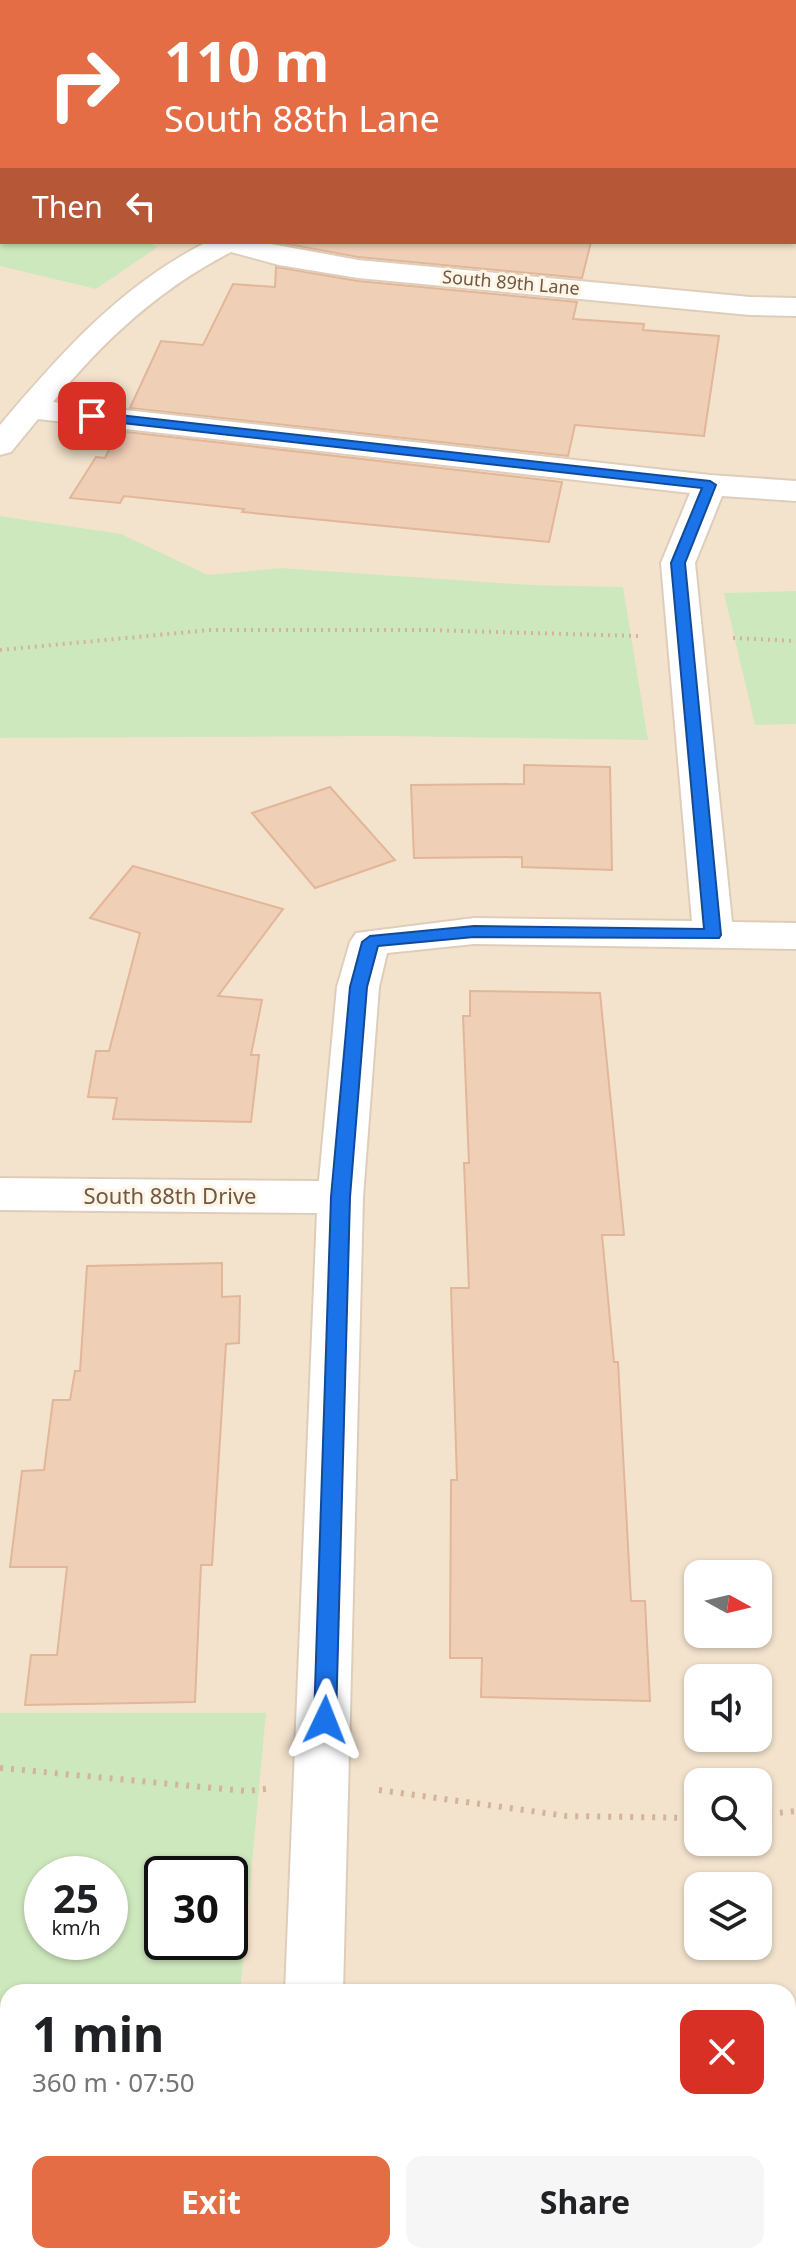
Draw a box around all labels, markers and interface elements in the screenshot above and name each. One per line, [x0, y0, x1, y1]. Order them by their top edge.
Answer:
text: 110 m [164, 22, 329, 98]
icon: right [32, 32, 136, 136]
text: South 88th Lane [164, 94, 440, 143]
icon: left [119, 184, 163, 228]
text: Then [32, 186, 103, 227]
street label: South 89th Lane [441, 264, 581, 300]
pin [58, 382, 126, 450]
icon: arrive [70, 394, 114, 438]
street label: South 88th Drive [83, 1180, 257, 1210]
north arrow [684, 1560, 772, 1648]
map controls [684, 1560, 772, 1960]
button: sound [684, 1664, 772, 1752]
position arrow [283, 1678, 367, 1762]
button: search [684, 1768, 772, 1856]
speed limit sign: 30 [144, 1856, 248, 1960]
text: 25 [53, 1870, 99, 1925]
button: layers [684, 1872, 772, 1960]
text: km/h [51, 1914, 101, 1941]
text: 1 min [32, 2001, 164, 2066]
button: close [680, 2010, 764, 2094]
text: 360 m · 07:50 [32, 2064, 195, 2100]
button: Exit [32, 2156, 390, 2248]
button: Share [406, 2156, 764, 2248]

